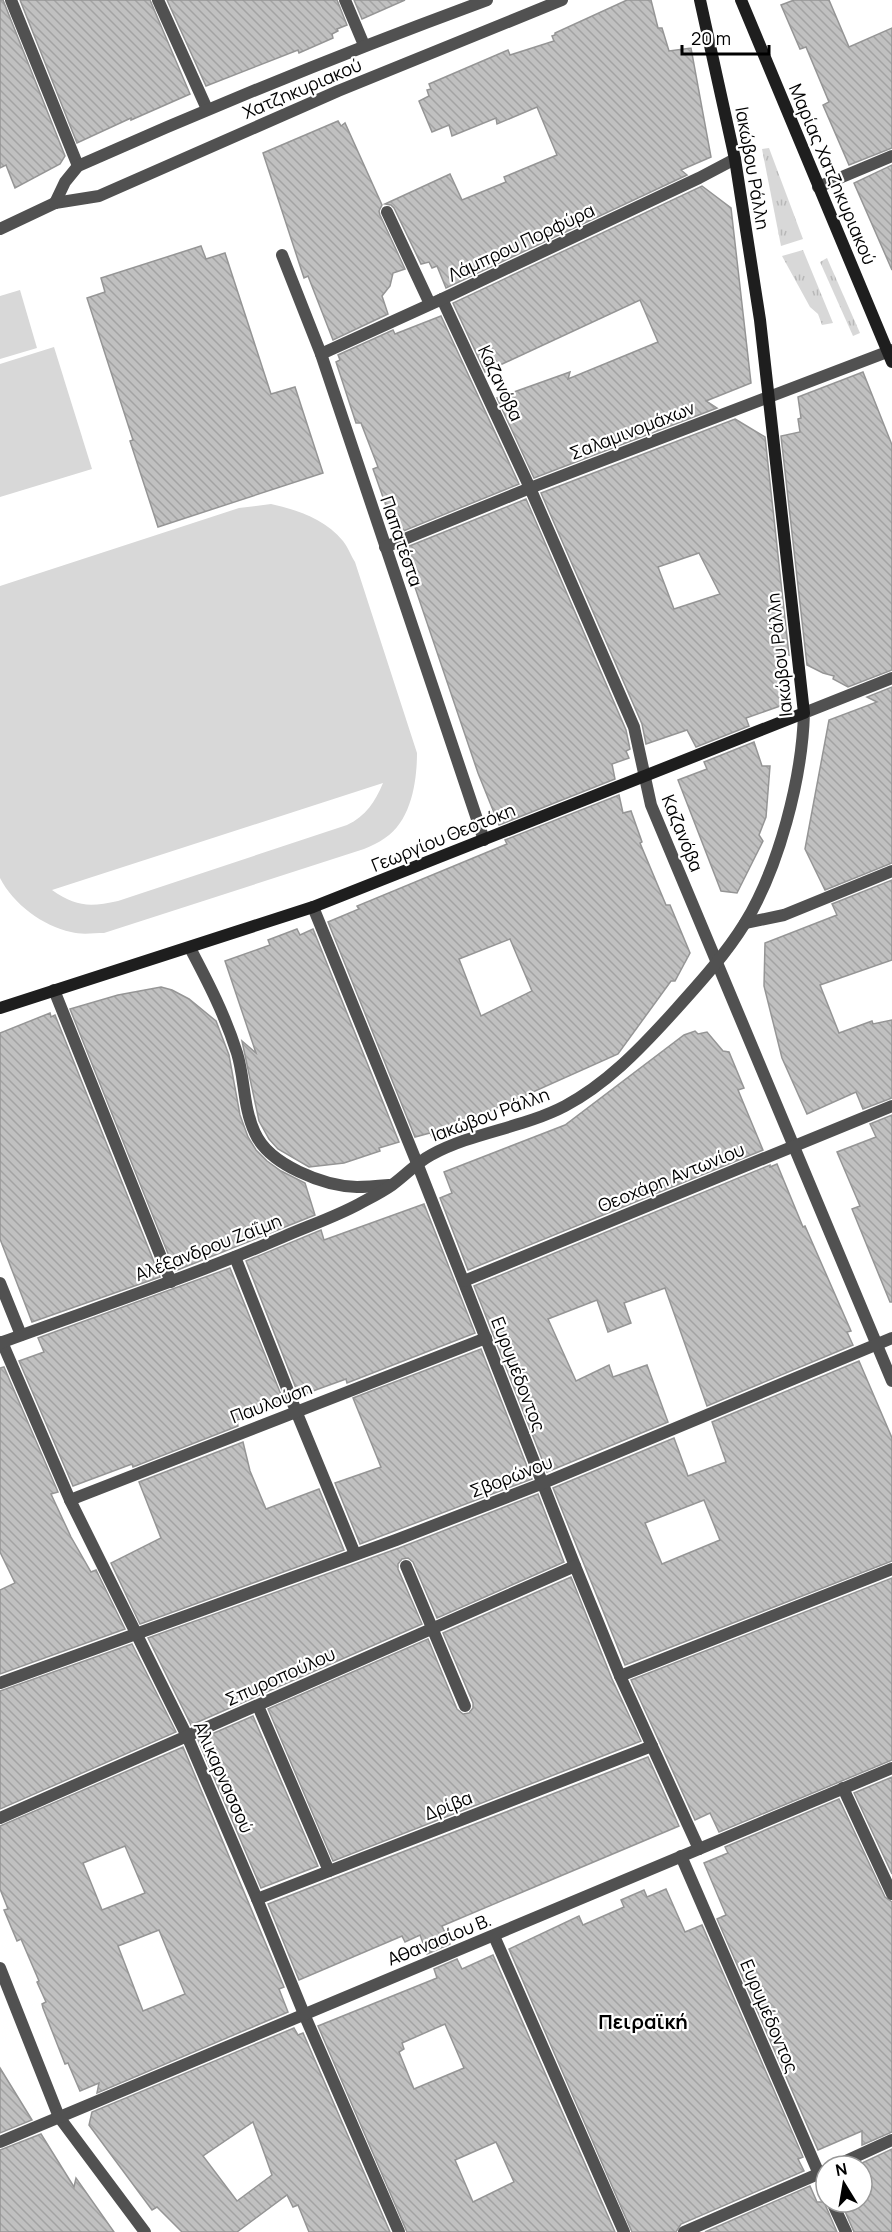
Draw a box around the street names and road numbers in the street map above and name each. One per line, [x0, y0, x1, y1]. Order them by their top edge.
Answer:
street label: Χατζηκυριακού [239, 52, 365, 124]
street label: Μαρίας Χατζηκυριακού [784, 80, 882, 268]
street label: Ιακώβου Ράλλη [730, 105, 776, 231]
street label: Λάμπρου Πορφύρα [444, 197, 598, 287]
street label: Καζανόβα [473, 341, 529, 425]
street label: Σαλαμινομάχων [566, 395, 698, 465]
street label: Παπατέστα [375, 492, 429, 590]
street label: Ιακώβου Ράλλη [761, 592, 797, 718]
street label: Καζανόβα [657, 791, 709, 875]
street label: Γεωργίου Θεοτόκη [368, 797, 518, 877]
street label: Ιακώβου Ράλλη [427, 1081, 553, 1147]
street label: Θεοχάρη Αντωνίου [594, 1137, 748, 1217]
street label: Αλέξανδρου Ζαΐμη [131, 1208, 285, 1286]
street label: Ευρυμέδοντος [486, 1313, 552, 1435]
street label: Παυλούση [227, 1375, 315, 1429]
street label: Σβορώνου [466, 1449, 556, 1503]
street label: Σπυροπούλου [221, 1641, 339, 1711]
street label: Αλικαρνασσού [189, 1717, 259, 1837]
street label: Δρίβα [420, 1785, 476, 1825]
street label: Αθανασίου Β. [383, 1907, 495, 1971]
street label: Ευρυμέδοντος [735, 1956, 805, 2077]

